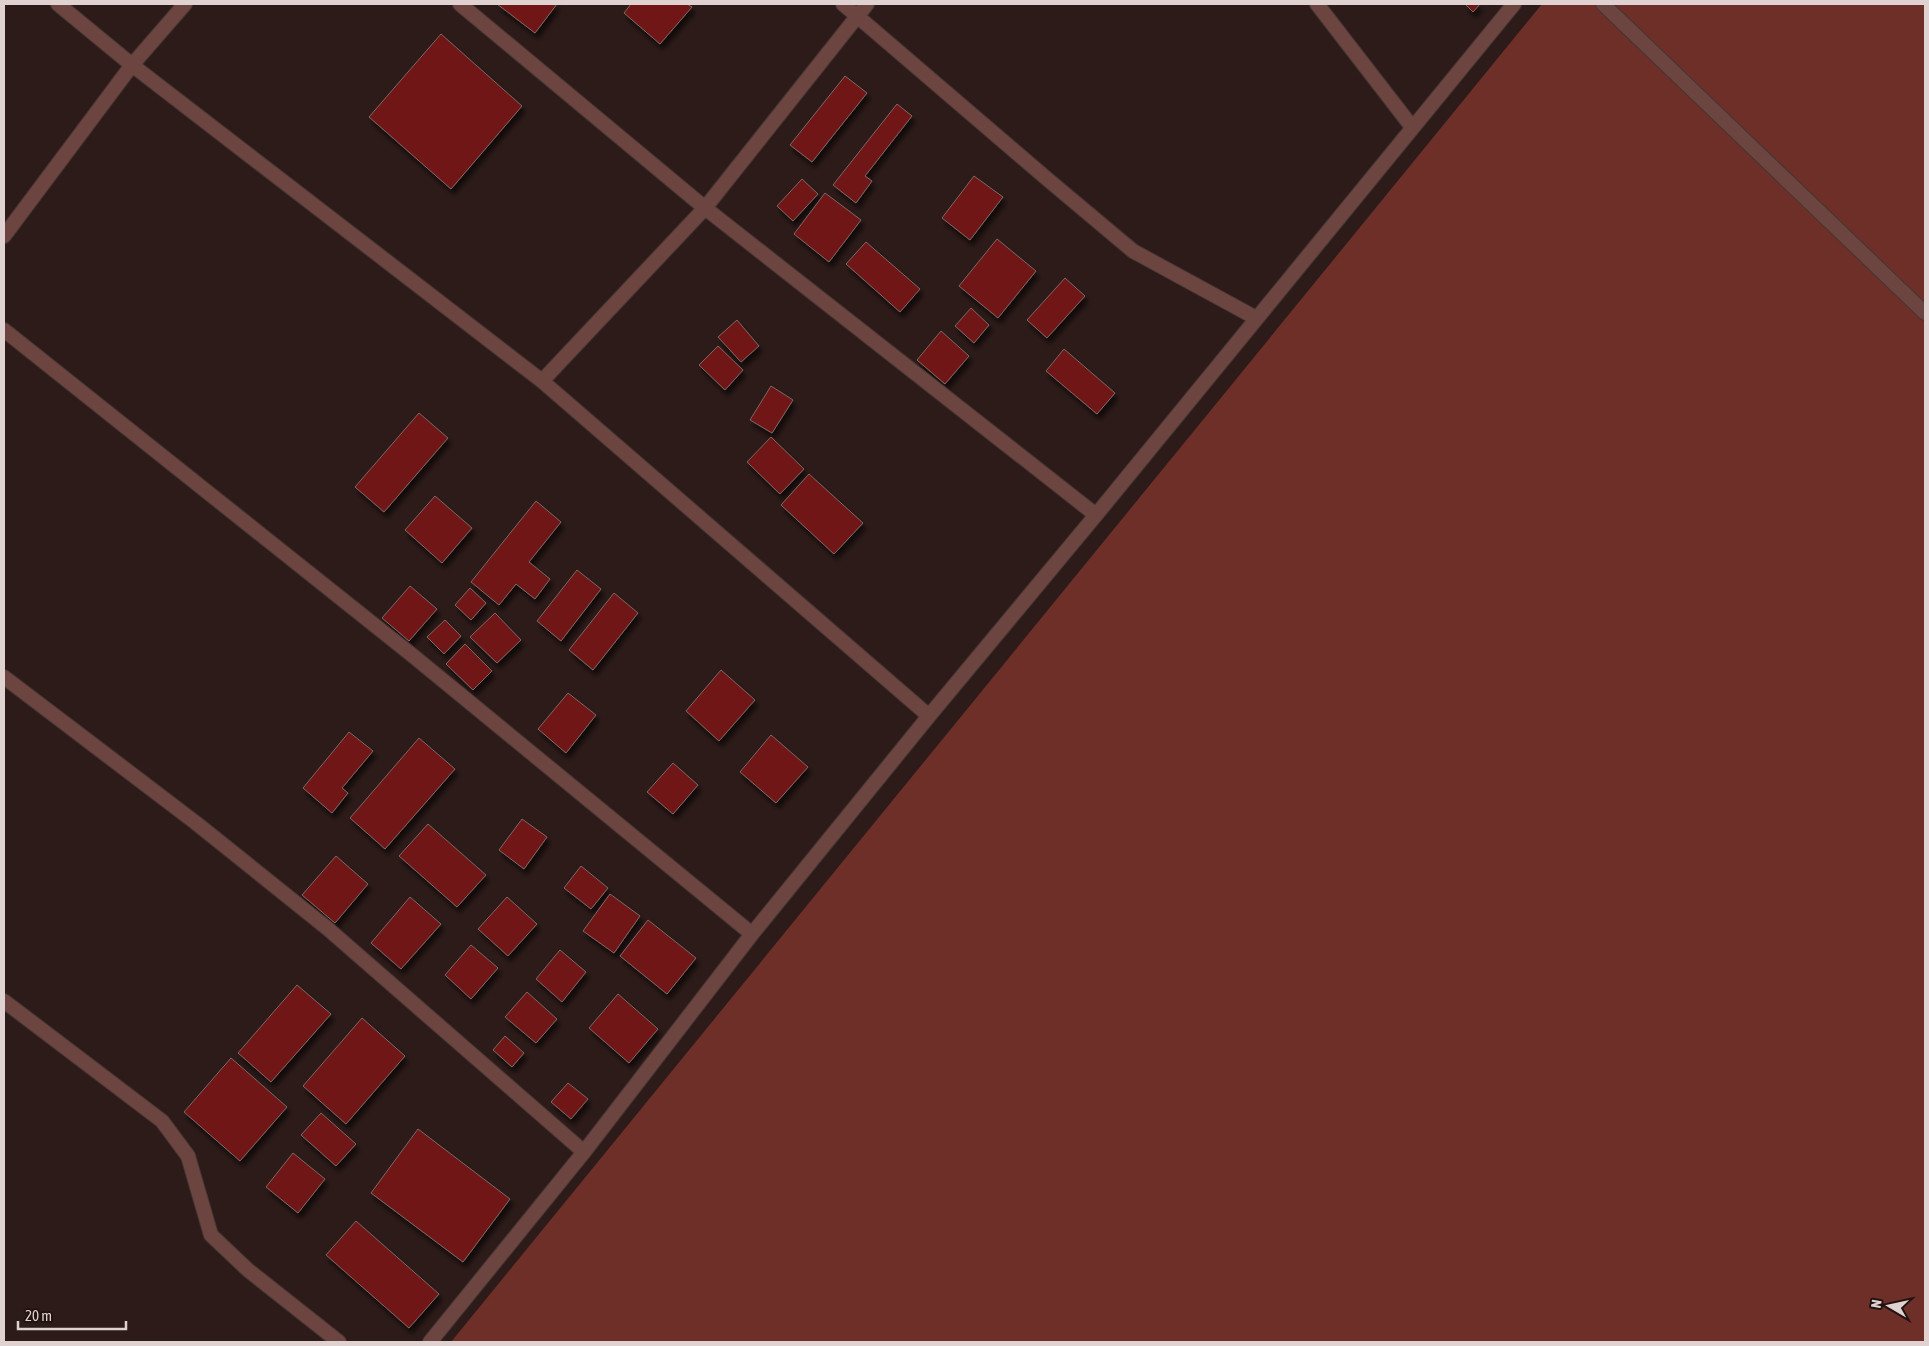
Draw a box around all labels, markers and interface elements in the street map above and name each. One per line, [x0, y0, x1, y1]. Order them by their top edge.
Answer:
north arrow [1864, 1281, 1914, 1331]
scale bar [18, 1298, 125, 1330]
text: N [1868, 1299, 1885, 1309]
text: 20 m [25, 1307, 52, 1324]

